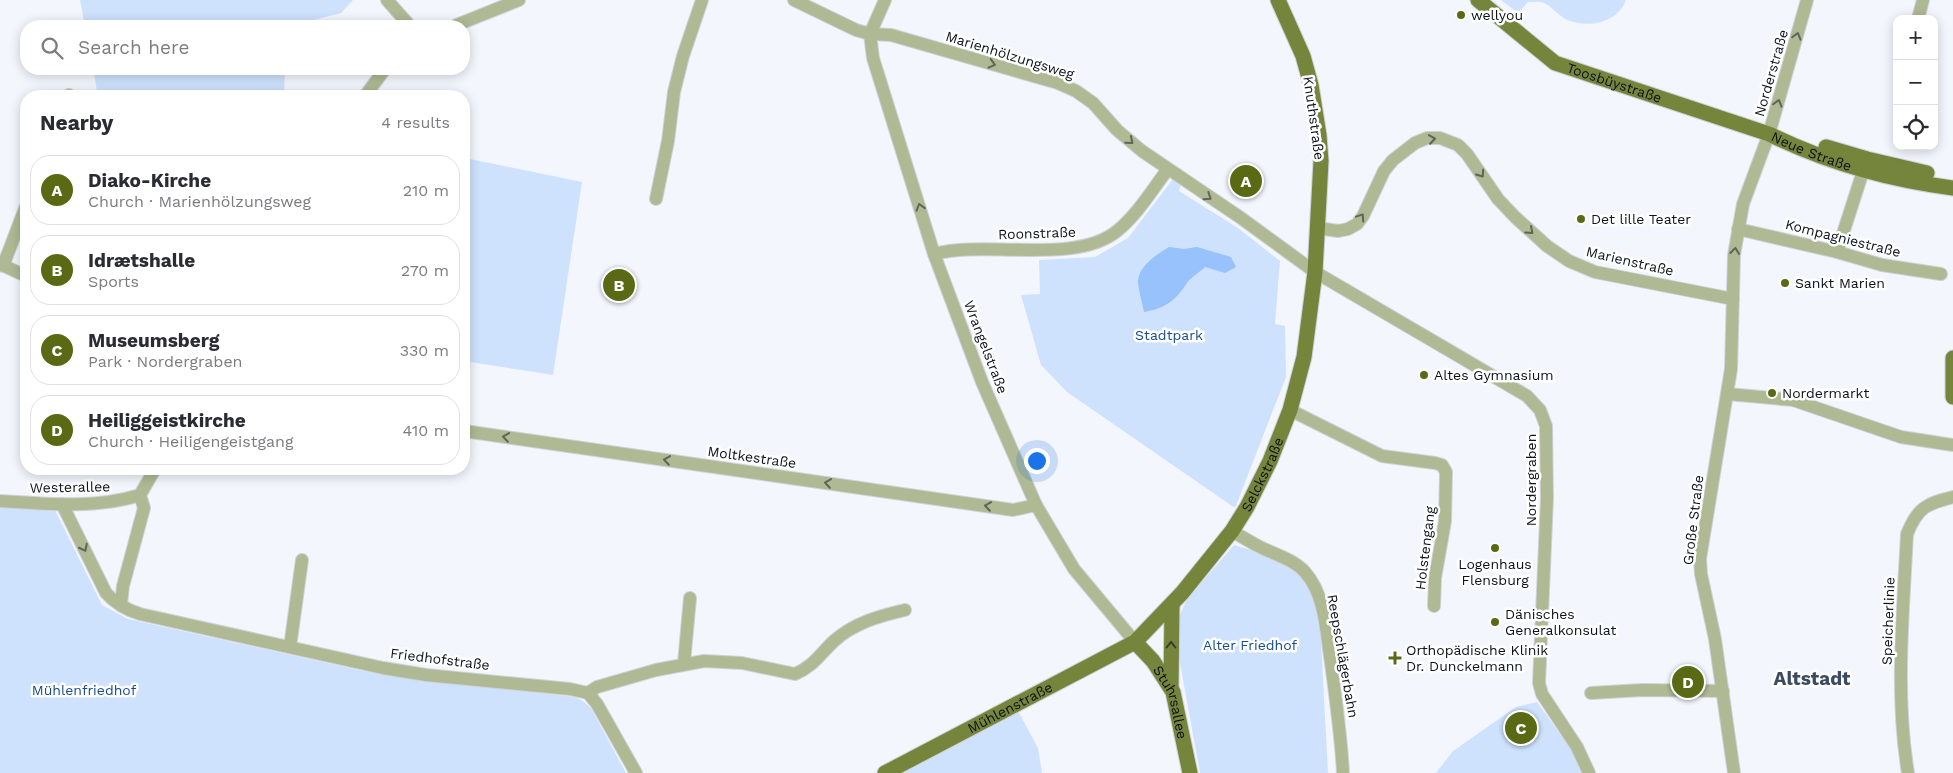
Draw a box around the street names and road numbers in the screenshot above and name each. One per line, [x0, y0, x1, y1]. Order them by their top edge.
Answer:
street label: Marienhölzungsweg [944, 28, 1077, 82]
street label: Norderstraße [1751, 28, 1791, 118]
street label: Toosbüystraße [1565, 59, 1664, 106]
street label: Knuthstraße [1300, 75, 1328, 161]
street label: Neue Straße [1769, 128, 1854, 174]
street label: Kompagniestraße [1784, 216, 1902, 260]
street label: Roonstraße [998, 224, 1076, 242]
street label: Marienstraße [1585, 243, 1675, 279]
street label: Wrangelstraße [961, 298, 1011, 396]
street label: Nordergraben [1523, 434, 1539, 526]
street label: Selckstraße [1238, 435, 1286, 514]
street label: Moltkestraße [707, 443, 797, 471]
street label: Große Straße [1680, 474, 1706, 566]
street label: Westerallee [30, 478, 110, 496]
street label: Holstengang [1412, 505, 1438, 591]
street label: Speicherlinie [1878, 577, 1898, 665]
street label: Reepschlägerbahn [1324, 593, 1362, 719]
street label: Friedhofstraße [389, 645, 491, 673]
street label: Stuhrsallee [1150, 663, 1191, 740]
street label: Mühlenstraße [965, 679, 1055, 736]

